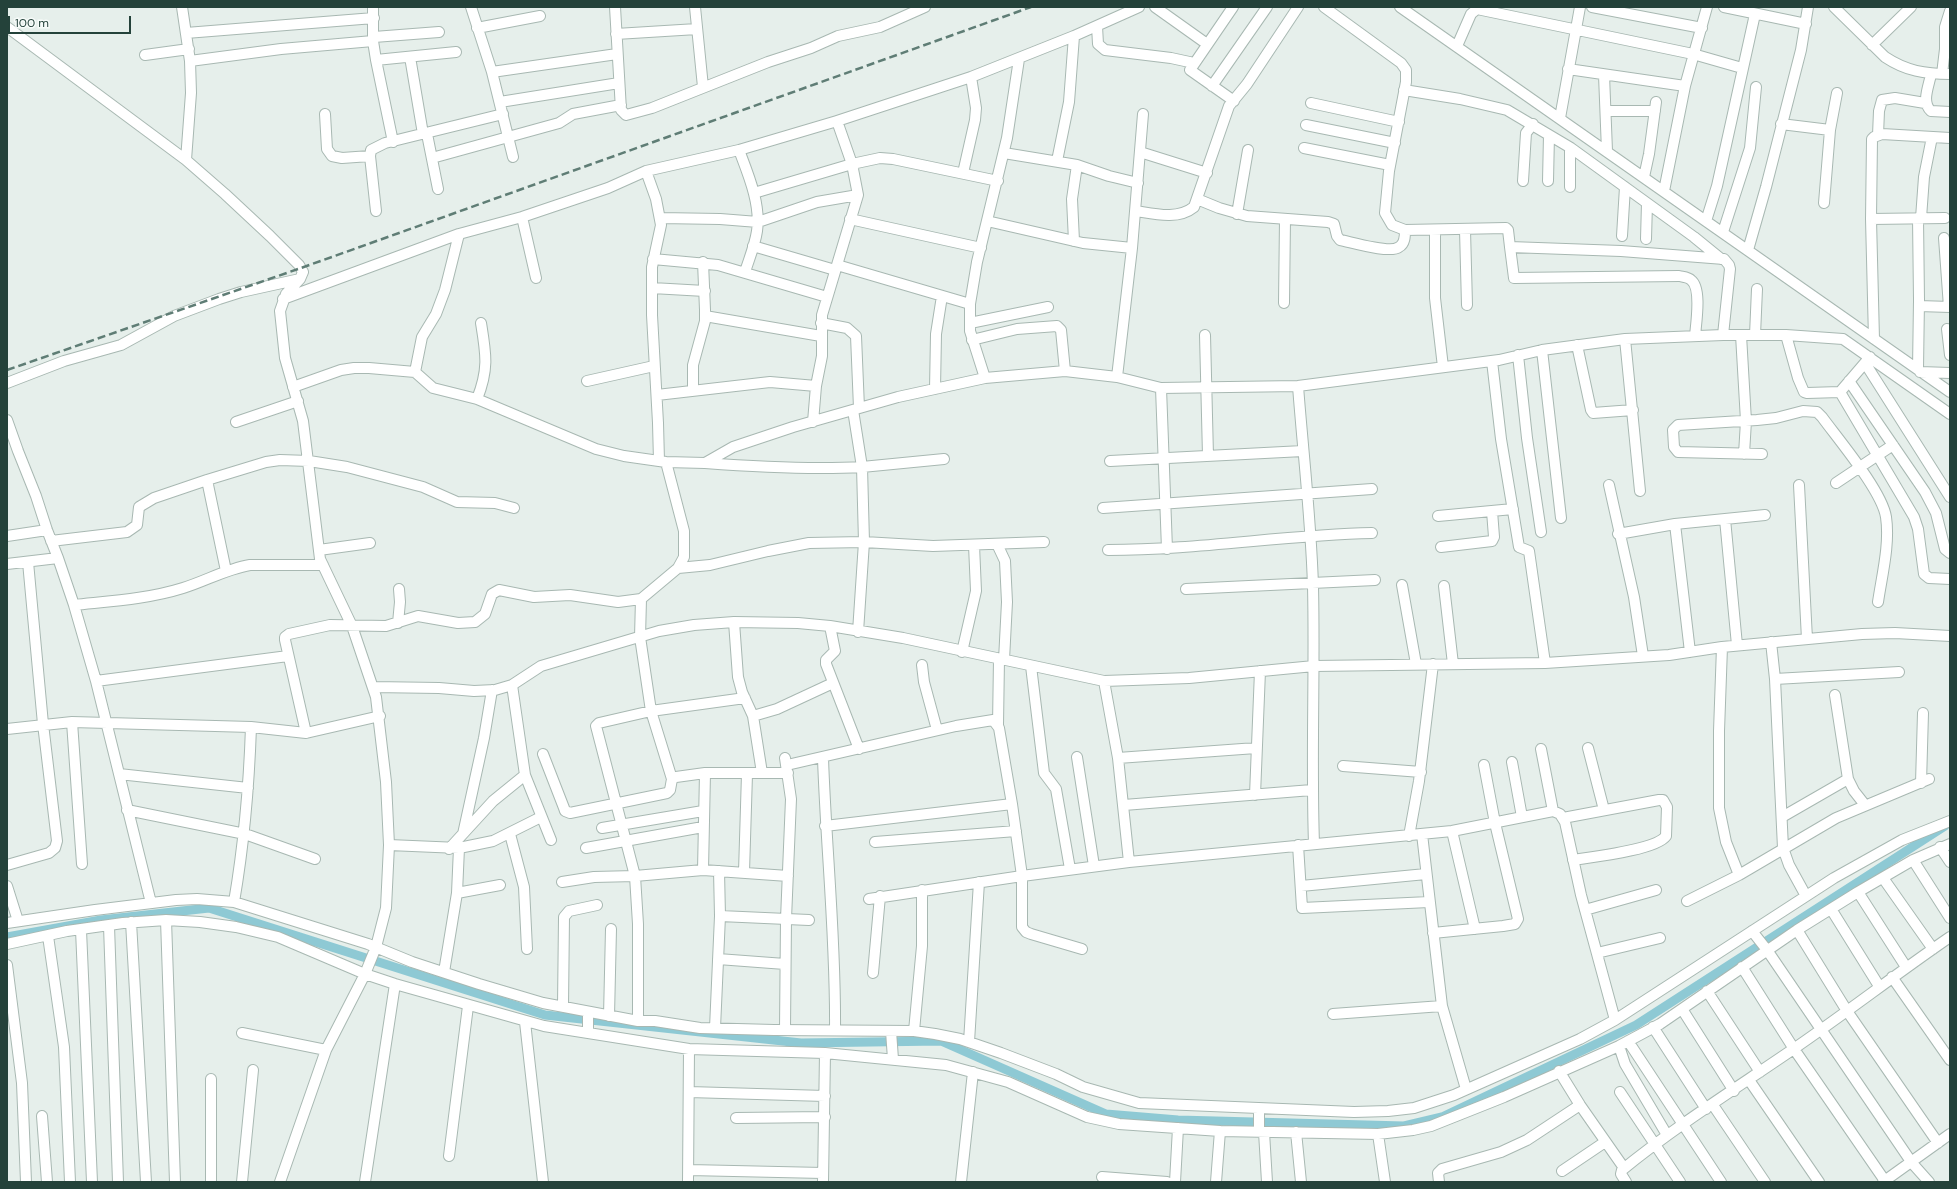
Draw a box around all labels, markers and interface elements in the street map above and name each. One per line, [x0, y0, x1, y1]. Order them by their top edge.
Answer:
scale bar [10, 8, 133, 34]
text: 100 m [15, 15, 49, 31]

